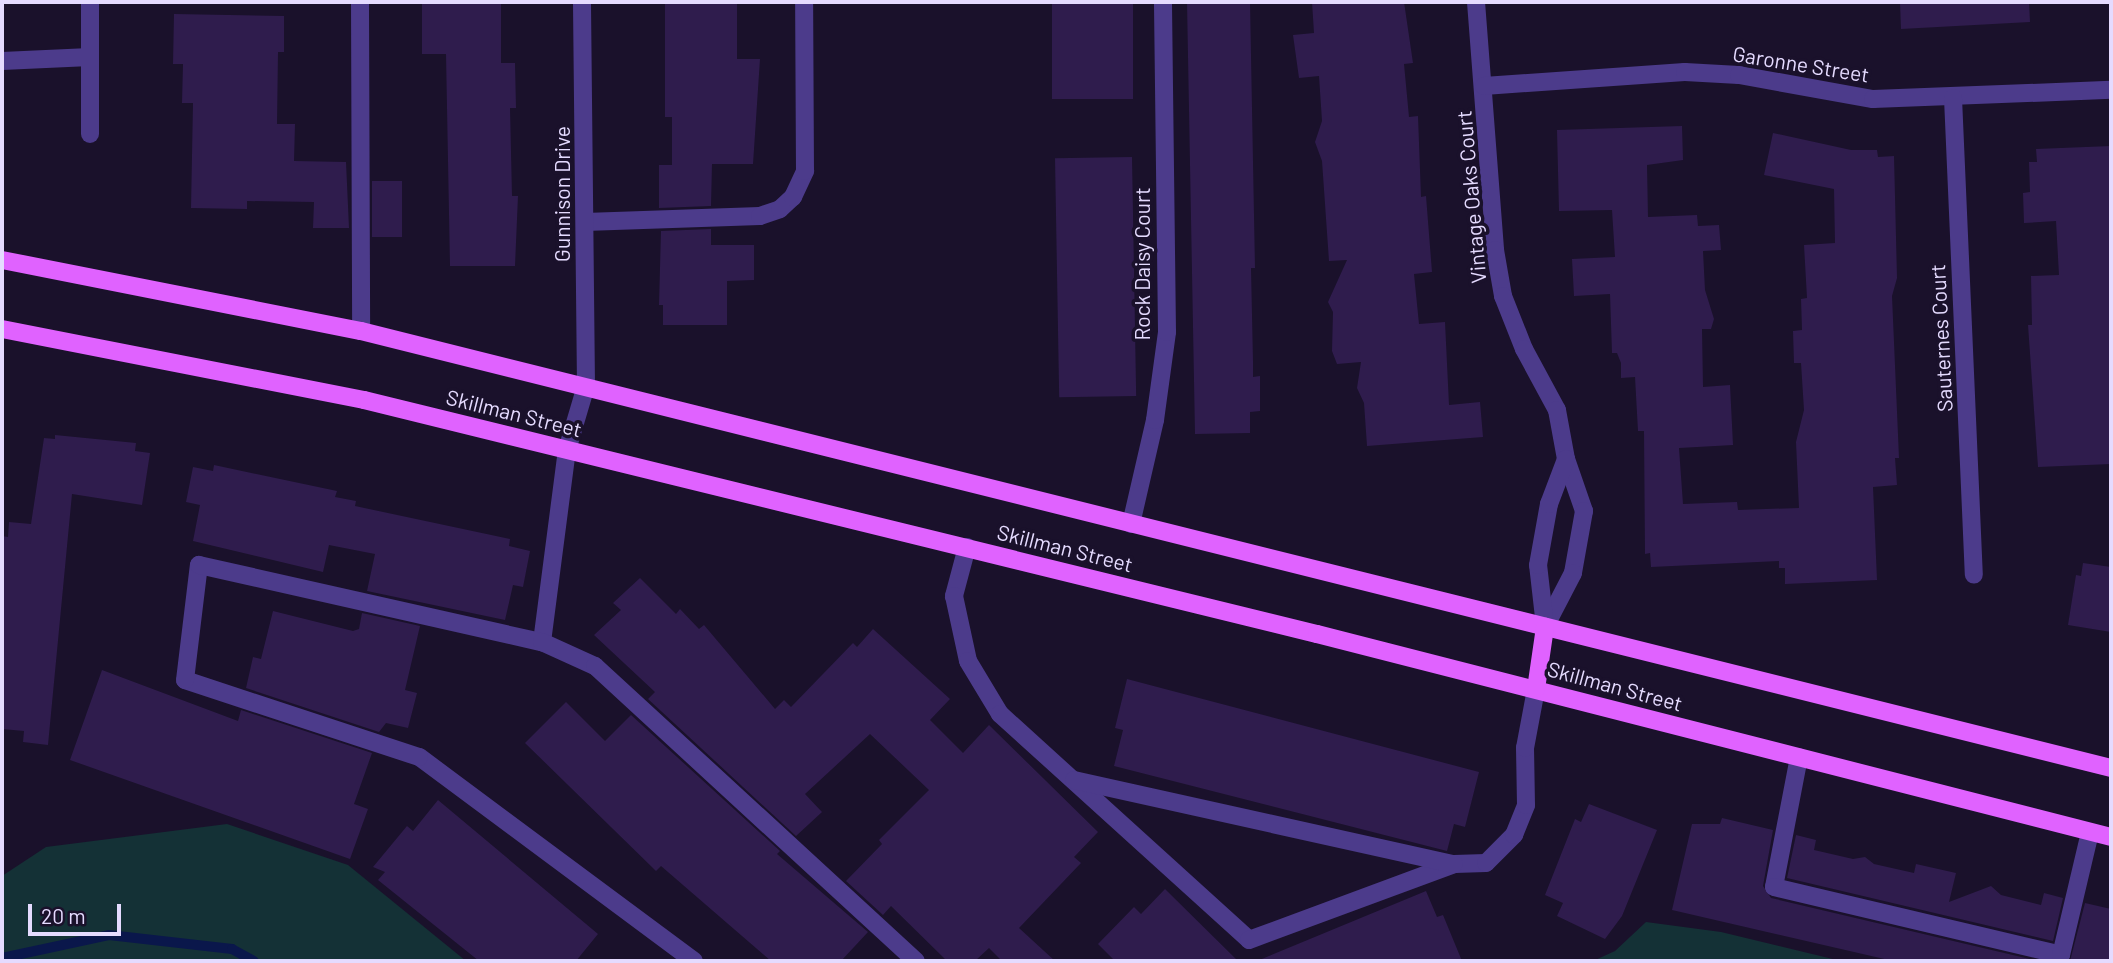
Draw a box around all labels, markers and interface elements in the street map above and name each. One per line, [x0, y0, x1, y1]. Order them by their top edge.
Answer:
street label: Garonne Street [1731, 41, 1871, 87]
street label: Vintage Oaks Court [1451, 110, 1491, 284]
street label: Gunnison Drive [549, 126, 575, 262]
street label: Rock Daisy Court [1129, 187, 1155, 341]
street label: Sauternes Court [1925, 264, 1957, 412]
street label: Skillman Street [444, 384, 584, 442]
street label: Skillman Street [995, 519, 1135, 577]
street label: Skillman Street [1545, 656, 1685, 716]
scale bar [32, 890, 124, 934]
text: 20 m [41, 903, 86, 928]

